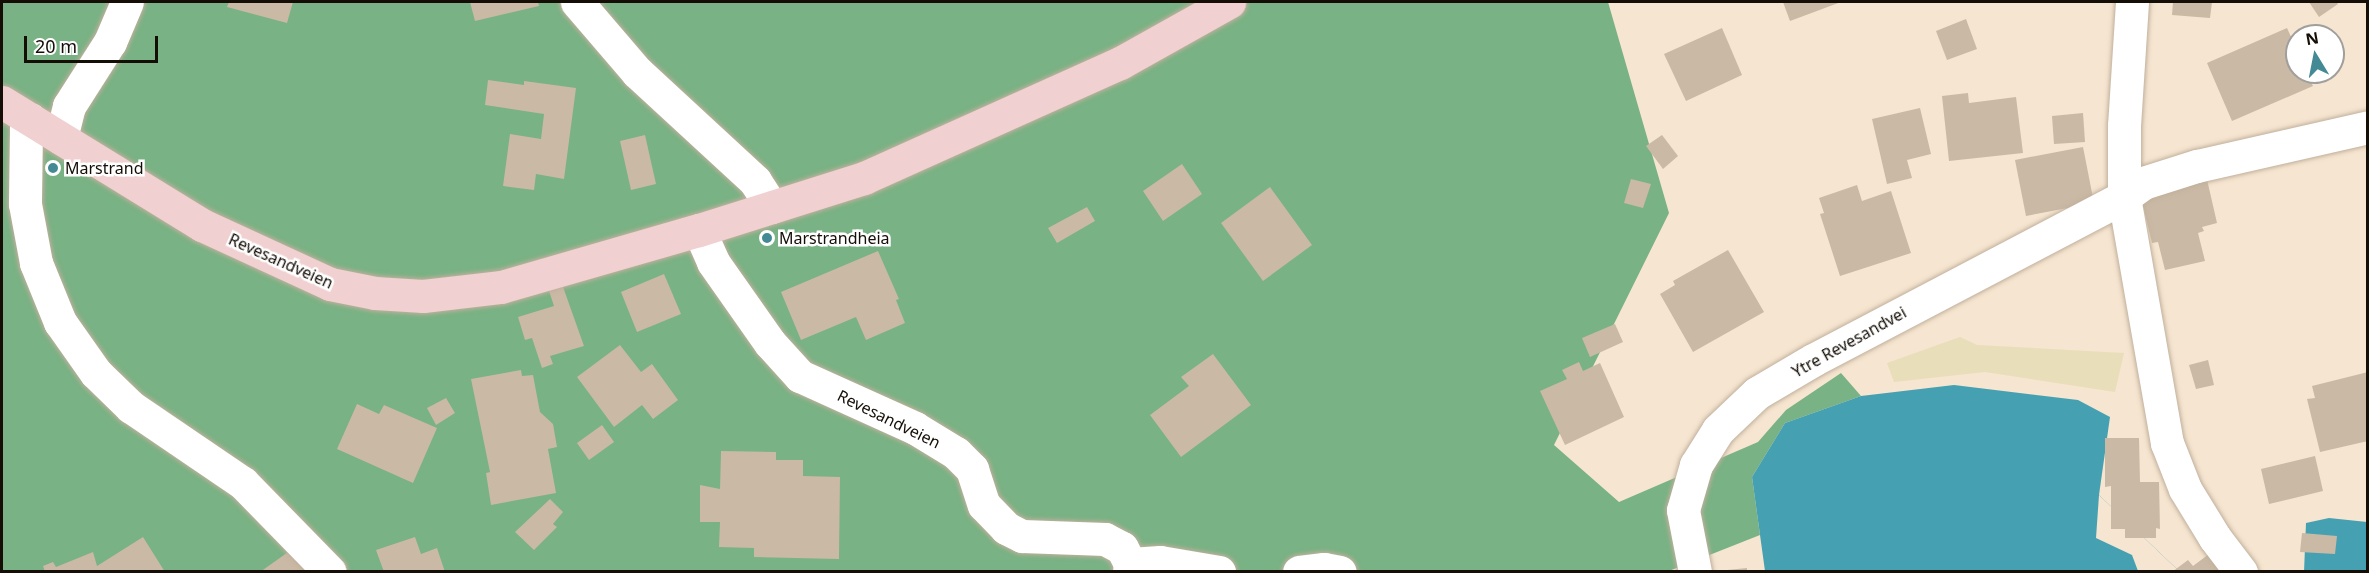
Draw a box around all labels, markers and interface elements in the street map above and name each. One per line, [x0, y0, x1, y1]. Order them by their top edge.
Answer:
scale bar [27, 24, 160, 62]
north arrow [2285, 24, 2345, 84]
text: N [2304, 26, 2321, 50]
text: 20 m [35, 34, 77, 58]
place label: Marstrand [65, 158, 144, 178]
marker: Marstrand [46, 161, 60, 175]
place label: Marstrandheia [779, 228, 890, 248]
street label: Revesandveien [226, 229, 336, 293]
marker: Marstrandheia [760, 231, 774, 245]
street label: Ytre Revesandvei [1788, 303, 1910, 381]
street label: Revesandveien [834, 386, 944, 452]

